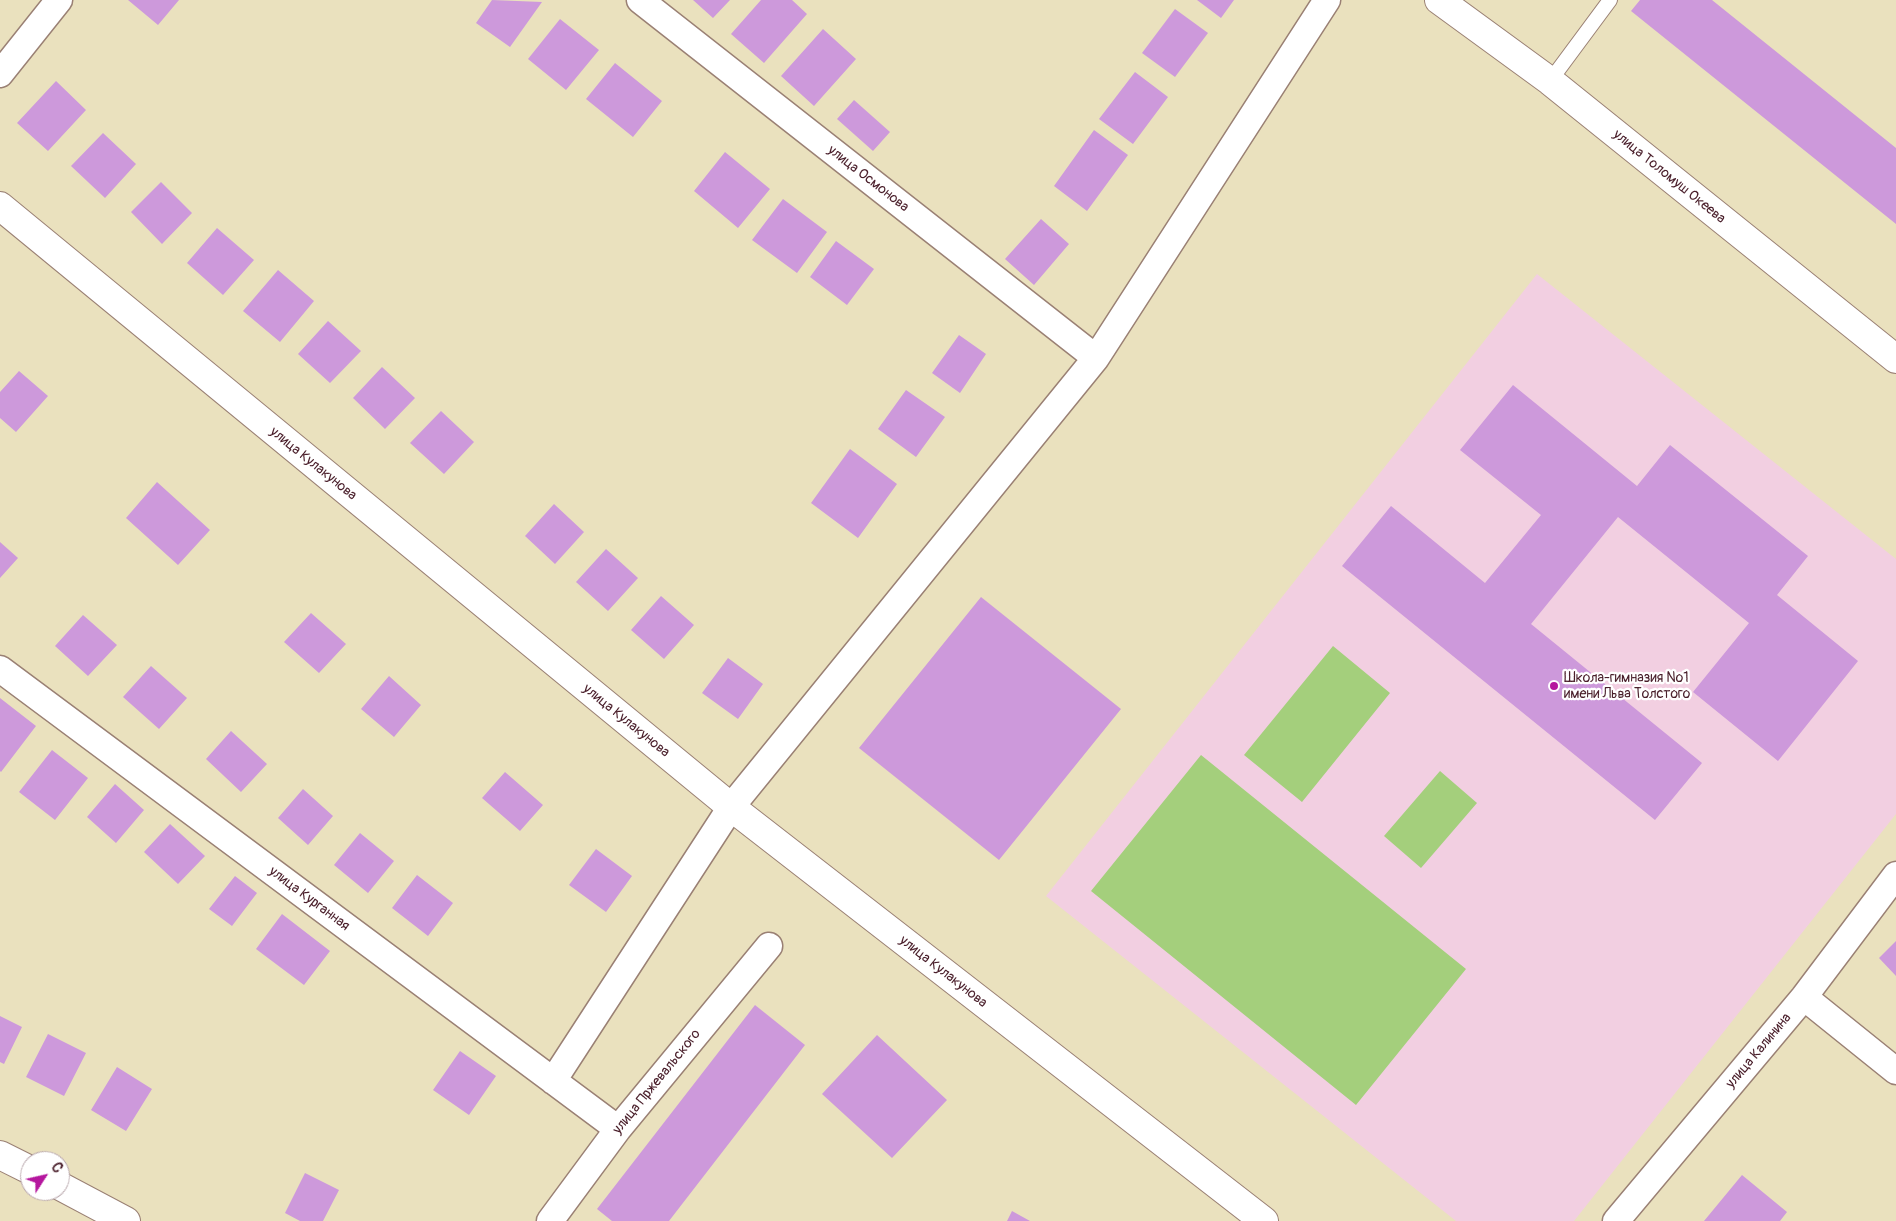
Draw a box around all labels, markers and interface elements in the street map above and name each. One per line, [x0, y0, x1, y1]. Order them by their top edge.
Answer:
street label: улица Толомуш Океева [1609, 127, 1729, 227]
street label: улица Осмонова [824, 142, 912, 216]
street label: улица Кулакунова [266, 424, 360, 504]
place label: Школа-гимназия №1 имени Льва Толстого [1564, 670, 1690, 702]
marker: Школа-гимназия №1 имени Льва Толстого [1548, 680, 1560, 692]
street label: улица Кулакунова [579, 681, 673, 761]
street label: улица Курганная [265, 863, 353, 935]
street label: улица Кулакунова [896, 932, 990, 1012]
street label: улица Калинина [1723, 1010, 1795, 1092]
street label: улица Пржевальского [610, 1026, 704, 1138]
north arrow [20, 1151, 70, 1201]
text: С [47, 1159, 66, 1176]

